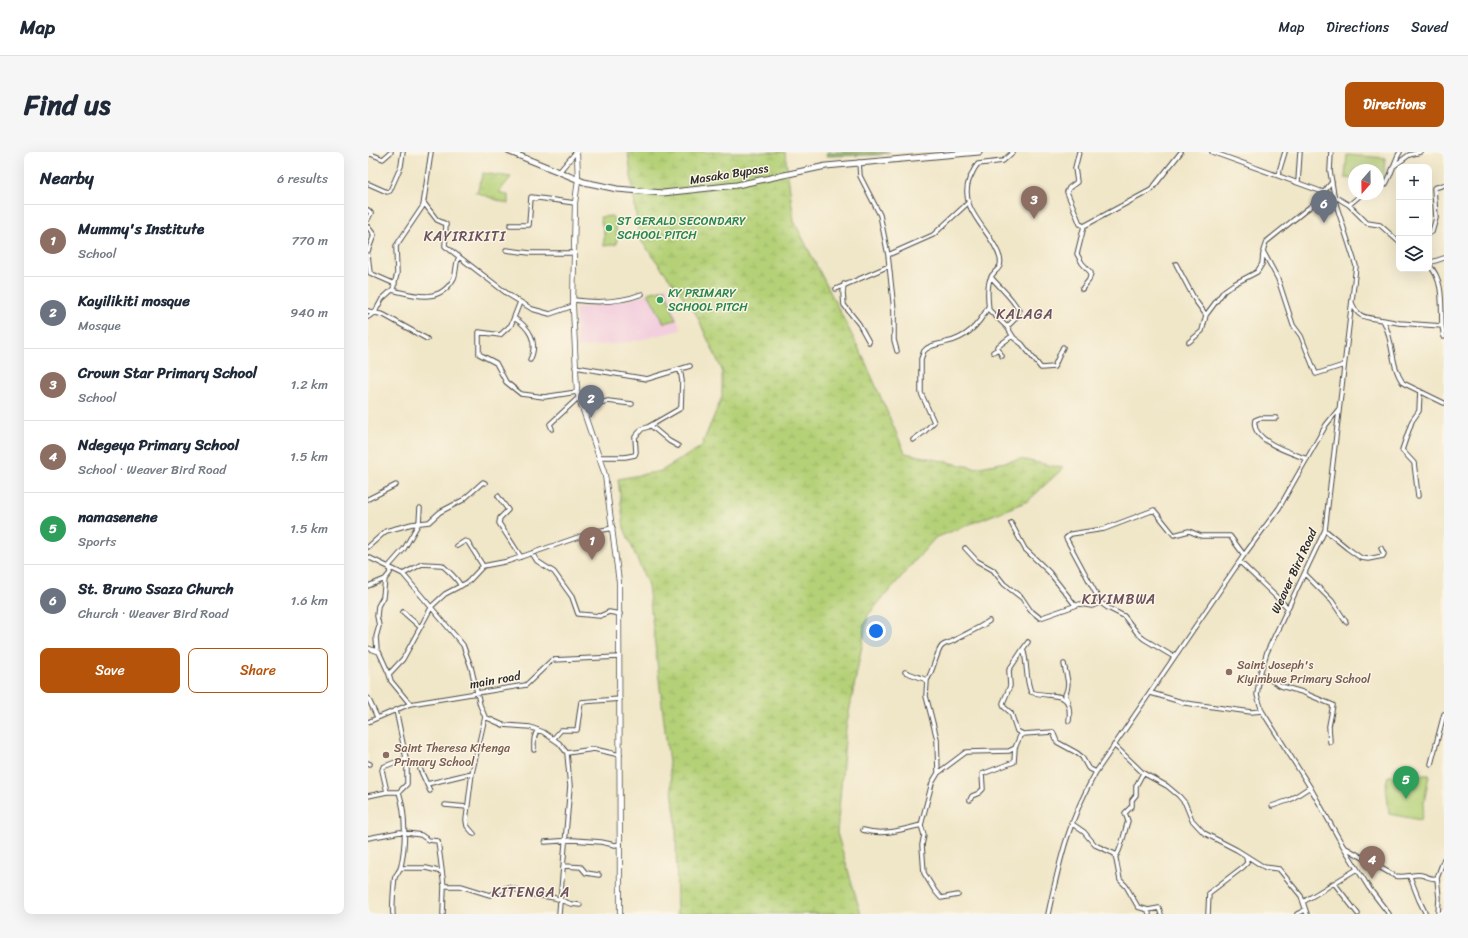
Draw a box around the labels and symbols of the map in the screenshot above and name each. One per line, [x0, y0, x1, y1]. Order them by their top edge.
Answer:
street label: Masaka Bypass [688, 157, 770, 191]
north arrow [1348, 164, 1384, 200]
pin: 3 [1021, 186, 1047, 219]
pin: 6 [1311, 190, 1337, 223]
place label: ST GERALD SECONDARY SCHOOL PITCH [617, 210, 746, 246]
marker: ST GERALD SECONDARY SCHOOL PITCH [604, 223, 614, 233]
district label: KAYIRIKITI [424, 224, 507, 249]
place label: KY PRIMARY SCHOOL PITCH [668, 282, 748, 318]
marker: KY PRIMARY SCHOOL PITCH [655, 295, 665, 305]
district label: KALAGA [996, 302, 1054, 327]
pin: 2 [578, 385, 604, 418]
street label: Weaver Bird Road [1265, 524, 1324, 617]
pin: 1 [579, 527, 605, 560]
district label: KIYIMBWA [1082, 587, 1156, 612]
your location [866, 621, 886, 641]
place label: Saint Joseph's Kiyimbwe Primary School [1237, 654, 1371, 690]
street label: main road [468, 664, 524, 695]
marker: Saint Joseph's Kiyimbwe Primary School [1224, 667, 1234, 677]
place label: Saint Theresa Kitenga Primary School [394, 737, 511, 773]
marker: Saint Theresa Kitenga Primary School [381, 750, 391, 760]
pin: 5 [1393, 766, 1419, 799]
pin: 4 [1359, 846, 1385, 879]
district label: KITENGA A [491, 880, 571, 905]

